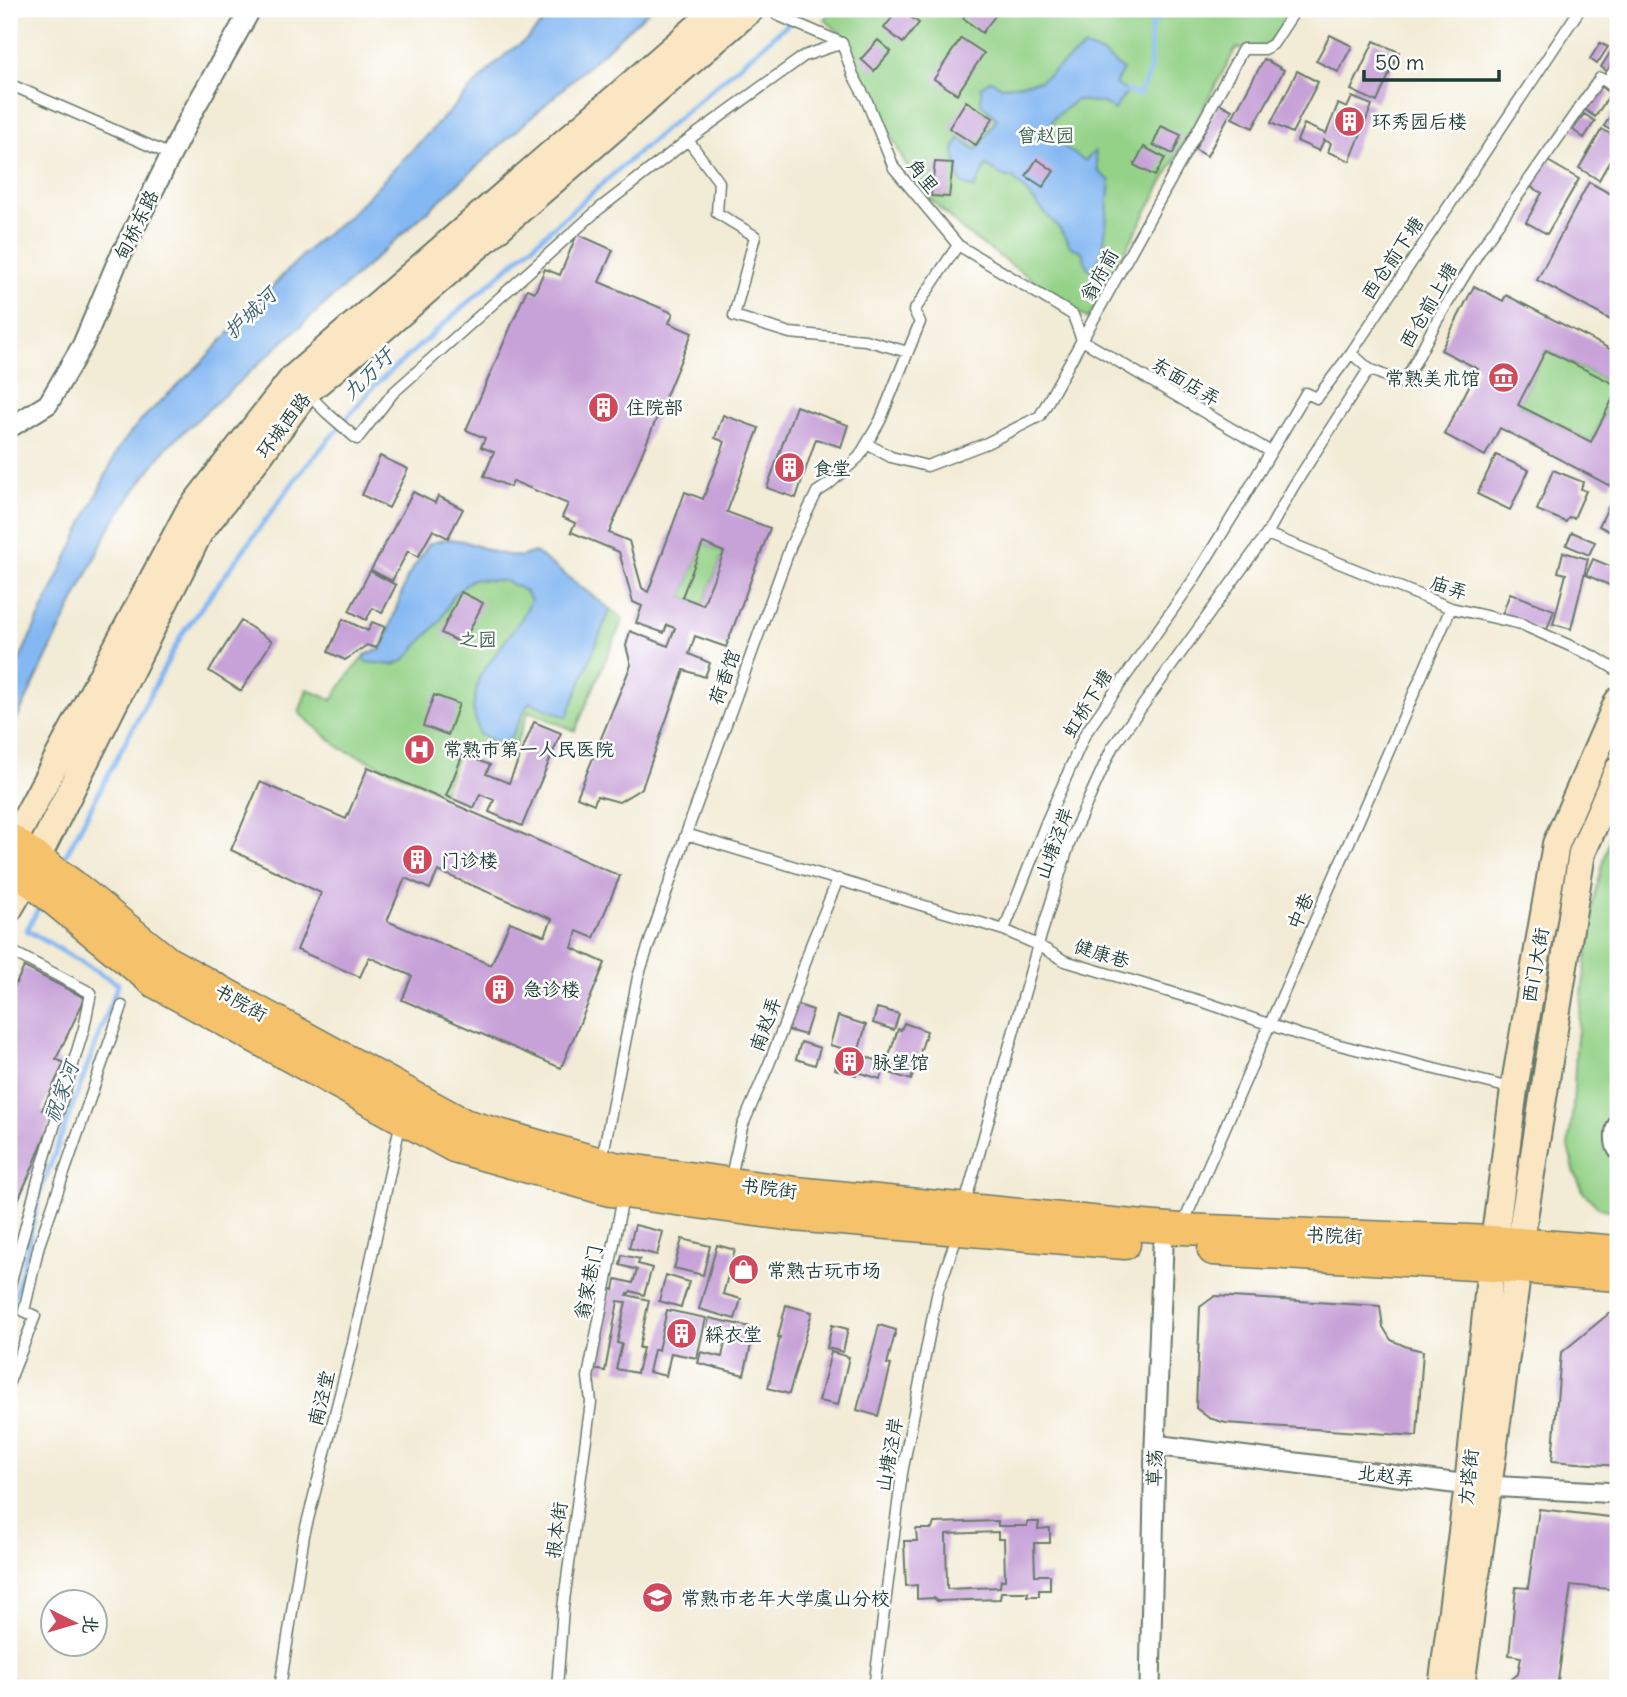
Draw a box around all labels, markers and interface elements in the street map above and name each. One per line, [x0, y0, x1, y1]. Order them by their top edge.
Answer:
scale bar [1364, 38, 1499, 82]
text: 50 m [1375, 49, 1424, 76]
building icon: 环秀园后楼 [1332, 104, 1366, 138]
place label: 环秀园后楼 [1372, 109, 1467, 133]
park label: 曾赵园 [1017, 123, 1075, 147]
street label: 角里 [902, 154, 944, 198]
street label: 甸桥东路 [109, 186, 163, 264]
street label: 西仓前下塘 [1355, 212, 1429, 304]
street label: 翁府前 [1075, 244, 1123, 306]
street label: 西仓前上塘 [1394, 258, 1462, 352]
water label: 护城河 [218, 279, 284, 345]
water label: 九万圩 [336, 341, 401, 406]
street label: 东面店弄 [1147, 351, 1225, 411]
museum icon: 常熟美术馆 [1486, 361, 1520, 395]
place label: 常熟美术馆 [1385, 366, 1480, 390]
street label: 环城西路 [251, 387, 315, 463]
building icon: 住院部 [586, 390, 620, 424]
place label: 住院部 [626, 395, 683, 419]
building icon: 食堂 [773, 451, 807, 485]
place label: 食堂 [813, 456, 851, 480]
street label: 庙弄 [1427, 569, 1471, 605]
park label: 之园 [459, 627, 497, 651]
street label: 荷香馆 [703, 646, 745, 708]
street label: 虹桥下塘 [1057, 664, 1117, 742]
hospital icon: 常熟市第一人民医院 [403, 732, 437, 766]
place label: 常熟市第一人民医院 [443, 737, 614, 761]
street label: 山塘泾岸 [1030, 803, 1078, 883]
building icon: 门诊楼 [401, 843, 435, 877]
place label: 门诊楼 [441, 848, 498, 872]
street label: 中巷 [1281, 889, 1319, 933]
street label: 西门大街 [1517, 925, 1553, 1005]
street label: 健康巷 [1071, 933, 1133, 973]
building icon: 急诊楼 [483, 972, 517, 1006]
place label: 急诊楼 [523, 977, 580, 1001]
street label: 书院街 [210, 978, 272, 1026]
street label: 南赵弄 [744, 993, 786, 1055]
building icon: 脉望馆 [832, 1045, 866, 1079]
place label: 脉望馆 [872, 1050, 929, 1074]
water label: 祝家河 [38, 1055, 85, 1126]
street label: 书院街 [739, 1173, 799, 1203]
street label: 书院街 [1305, 1222, 1363, 1248]
street label: 翁家巷门 [569, 1242, 607, 1322]
shop icon: 常熟古玩市场 [727, 1253, 761, 1287]
place label: 常熟古玩市场 [767, 1258, 881, 1282]
building icon: 綵衣堂 [665, 1317, 699, 1351]
place label: 綵衣堂 [705, 1322, 762, 1346]
street label: 南泾堂 [302, 1367, 340, 1429]
street label: 山塘泾岸 [871, 1414, 907, 1494]
street label: 方塔街 [1453, 1447, 1483, 1507]
street label: 草荡 [1141, 1449, 1167, 1487]
street label: 北赵弄 [1356, 1460, 1416, 1490]
street label: 报本街 [540, 1500, 572, 1560]
school or university icon: 常熟市老年大学虞山分校 [641, 1581, 675, 1615]
place label: 常熟市老年大学虞山分校 [681, 1586, 890, 1610]
north arrow [38, 1588, 108, 1658]
text: 北 [78, 1614, 104, 1635]

